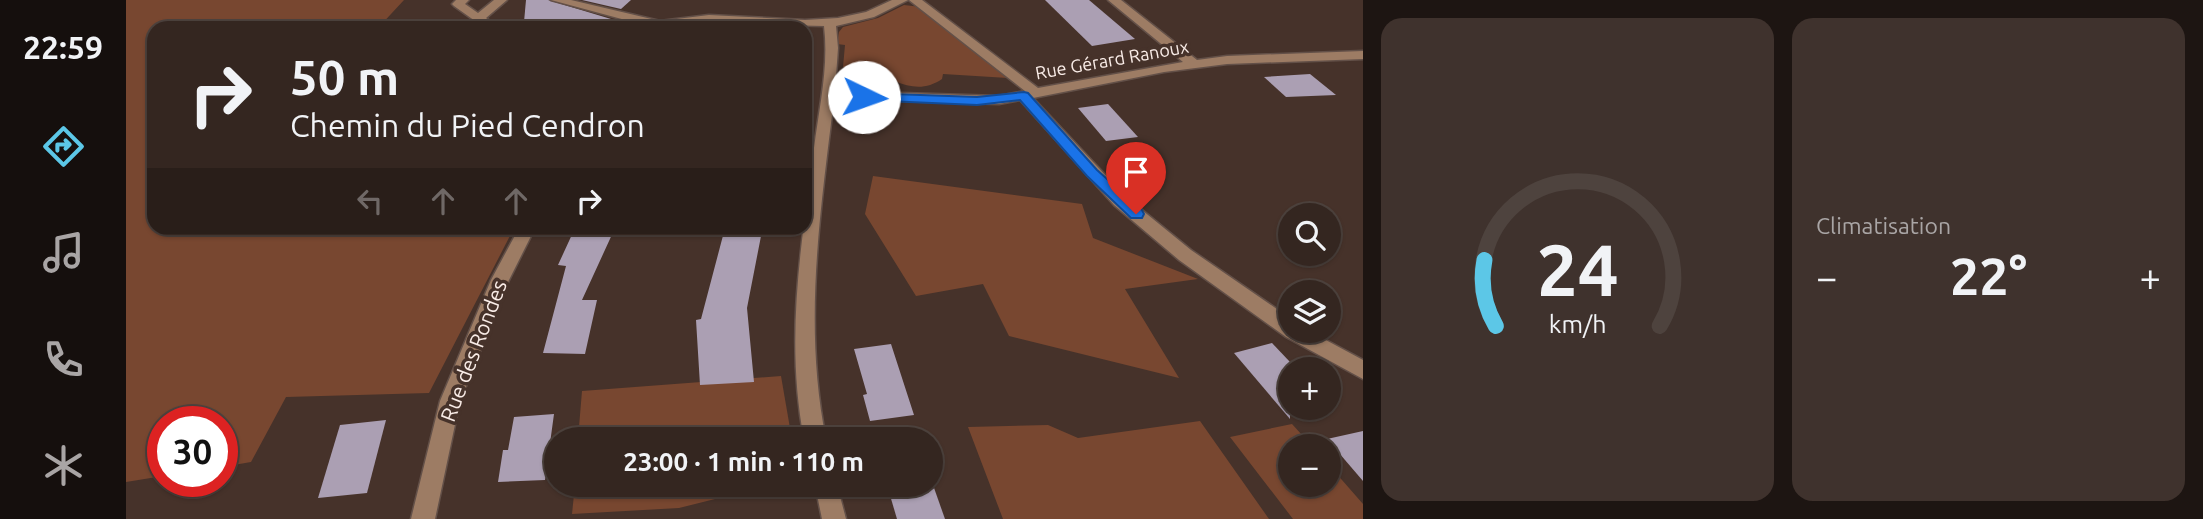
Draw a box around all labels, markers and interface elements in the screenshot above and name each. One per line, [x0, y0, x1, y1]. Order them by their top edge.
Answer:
text: 22:59 [23, 29, 103, 65]
street label: Rue Gérard Ranoux [1033, 36, 1190, 82]
icon: right [175, 49, 266, 140]
text: 50 m [290, 49, 399, 104]
position arrow [827, 60, 901, 134]
text: Chemin du Pied Cendron [290, 107, 645, 143]
icon: directions [39, 122, 88, 171]
pin [1106, 142, 1166, 214]
icon: arrive [1117, 153, 1155, 191]
icon: left [351, 182, 389, 220]
icon: ahead [424, 182, 462, 220]
icon: ahead [497, 182, 535, 220]
icon: right [570, 182, 608, 220]
map controls [1278, 203, 1341, 497]
button: search [1278, 203, 1341, 266]
text: Climatisation [1816, 213, 1951, 238]
icon: music [39, 228, 88, 277]
text: 24 [1536, 228, 1619, 310]
text: 22° [1950, 247, 2027, 305]
text: − [1816, 256, 1837, 298]
text: + [2140, 256, 2161, 298]
street label: Rue des Rondes [435, 277, 511, 425]
button: layers [1278, 280, 1341, 343]
text: km/h [1549, 309, 1606, 337]
icon: phone [39, 335, 88, 384]
button: + [1278, 357, 1341, 420]
speed limit sign: 30 [147, 406, 238, 497]
button: − [1278, 434, 1341, 497]
icon: climate [39, 441, 88, 490]
text: 23:00 · 1 min · 110 m [623, 447, 864, 476]

